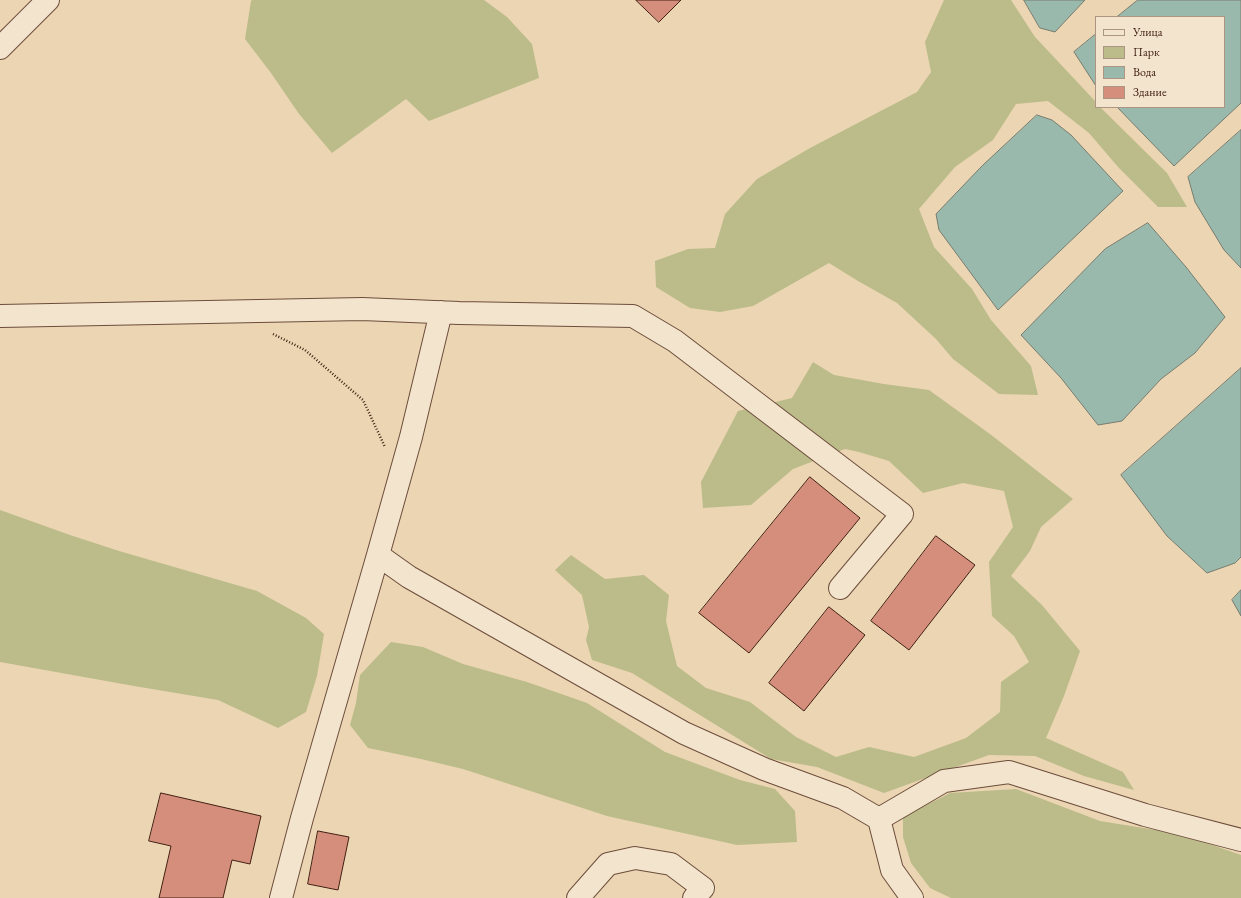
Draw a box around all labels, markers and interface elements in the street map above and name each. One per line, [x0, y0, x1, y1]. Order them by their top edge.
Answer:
legend [1095, 16, 1225, 108]
text: Улица [1133, 24, 1163, 40]
text: Парк [1133, 44, 1160, 60]
text: Вода [1133, 64, 1156, 80]
text: Здание [1133, 84, 1167, 100]

